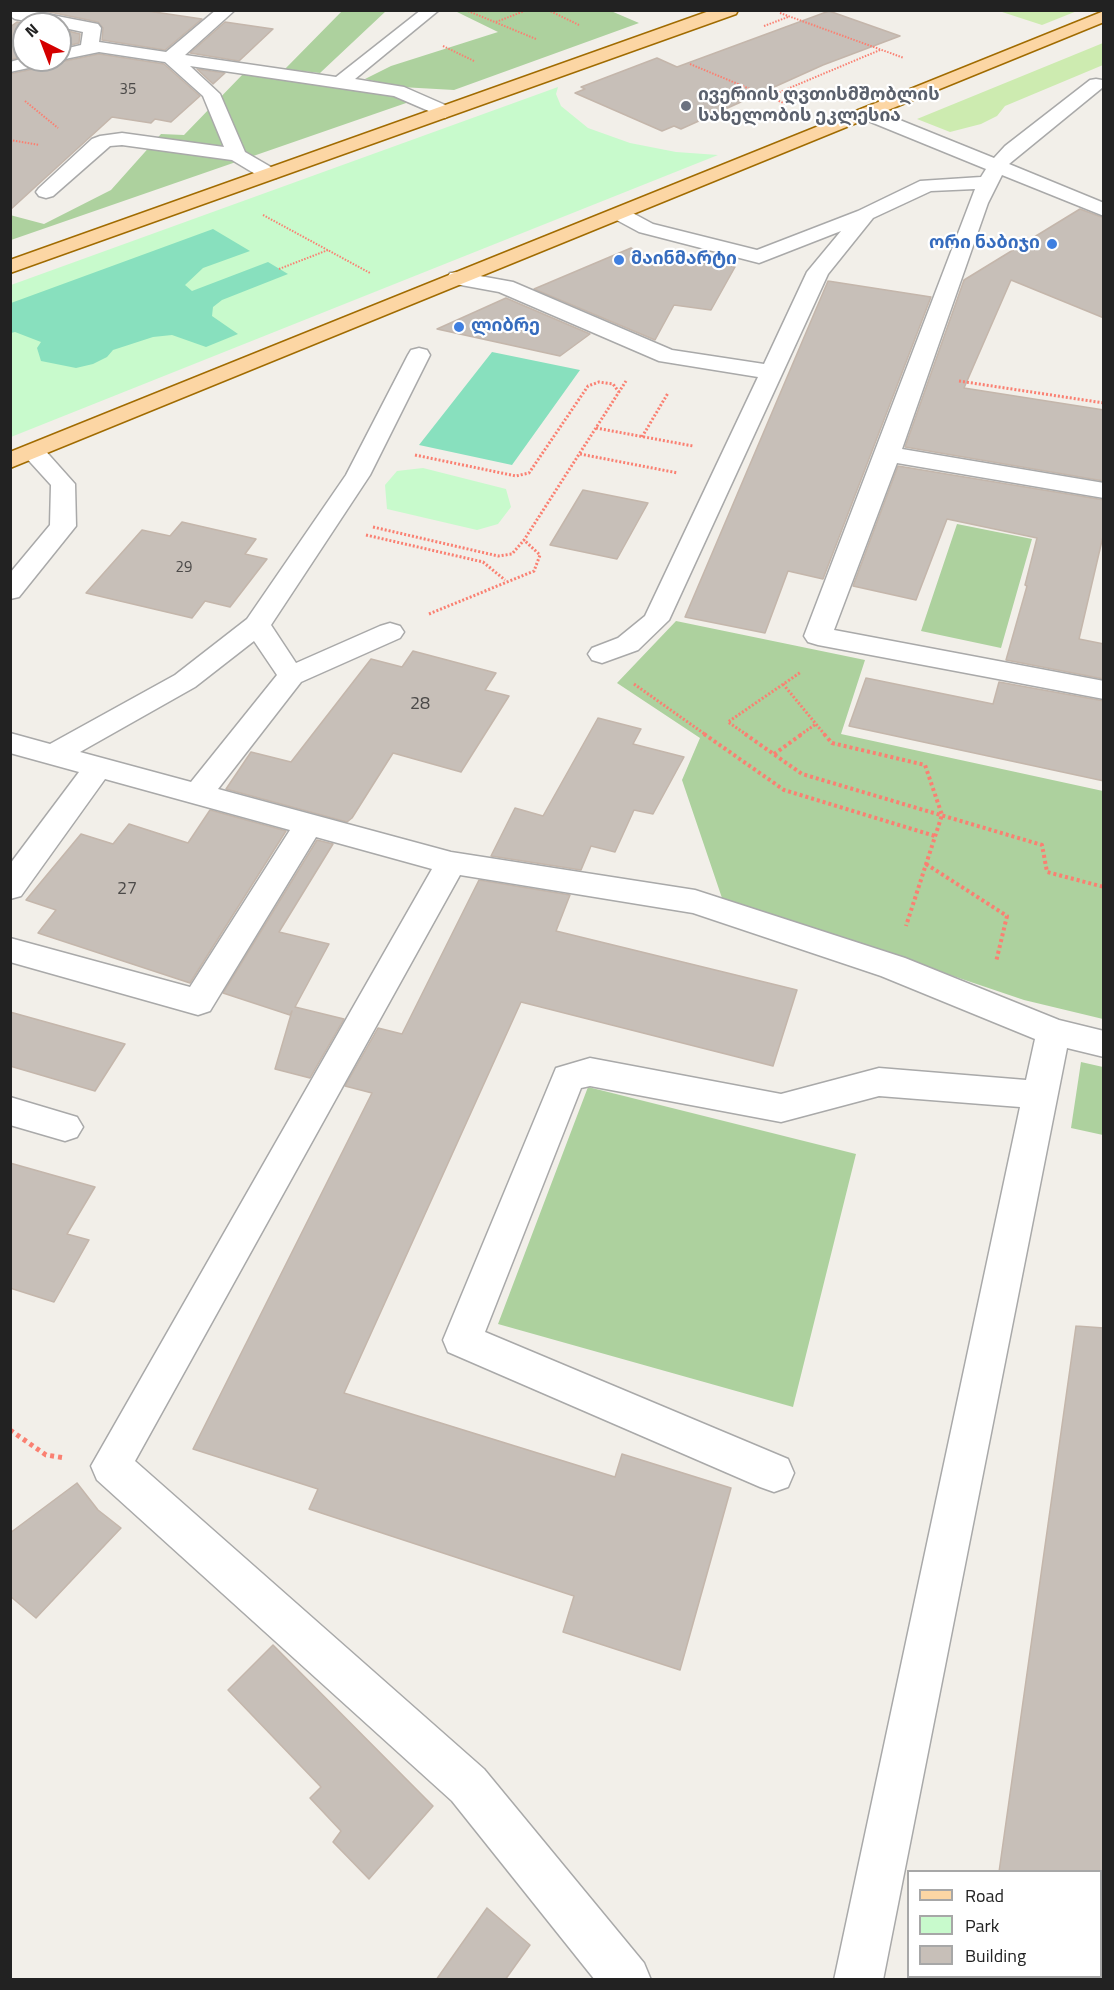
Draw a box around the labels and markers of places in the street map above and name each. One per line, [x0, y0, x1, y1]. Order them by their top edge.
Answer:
place label: ივერიის ღვთისმშობლის სახელობის ეკლესია [698, 85, 940, 128]
marker: ივერიის ღვთისმშობლის სახელობის ეკლესია [679, 99, 693, 113]
place label: ორი ნაბიჯი [929, 233, 1040, 255]
marker: ორი ნაბიჯი [1045, 237, 1059, 251]
place label: მაინმარტი [631, 249, 737, 271]
marker: მაინმარტი [612, 253, 626, 267]
place label: ლიბრე [471, 316, 540, 338]
marker: ლიბრე [452, 320, 466, 334]

